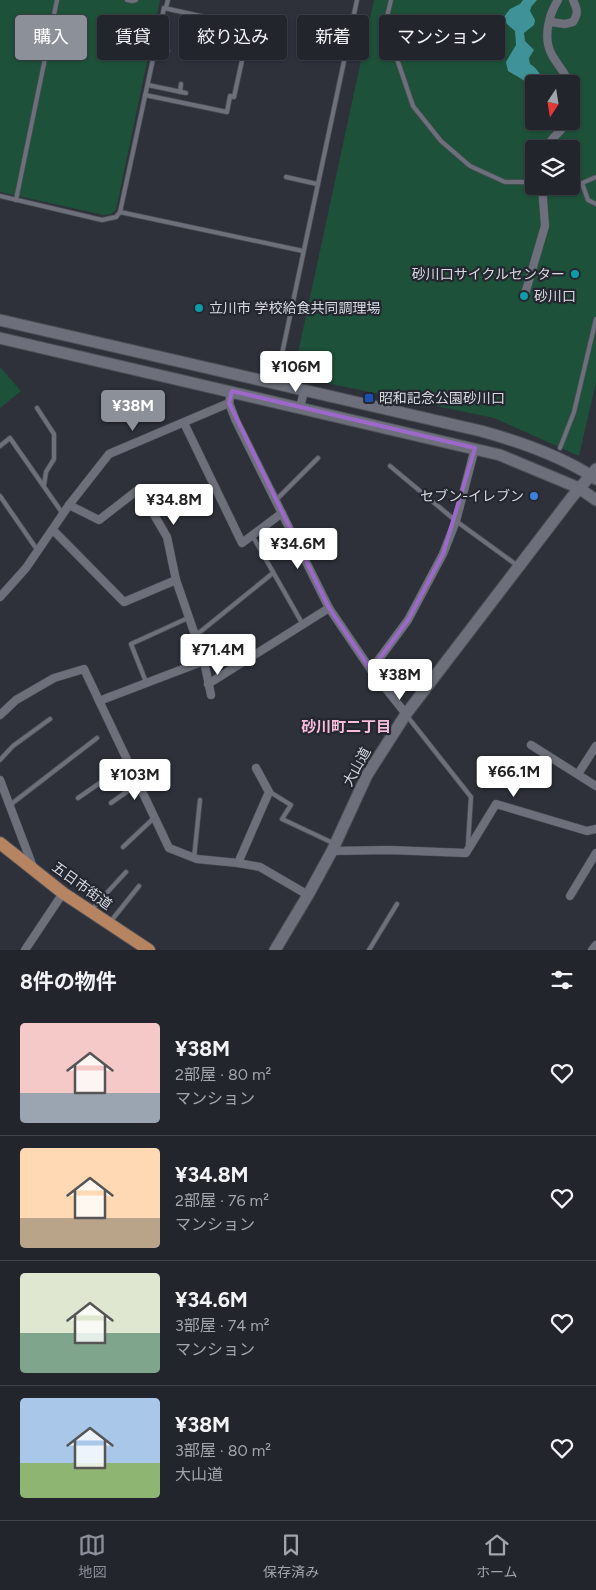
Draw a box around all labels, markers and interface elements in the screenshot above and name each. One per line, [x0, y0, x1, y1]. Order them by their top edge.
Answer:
chip: 購入 [15, 15, 87, 60]
chip: 賃貸 [97, 15, 169, 60]
chip: 絞り込み [179, 15, 287, 60]
chip: 新着 [297, 15, 369, 60]
chip: マンション [379, 15, 505, 60]
north arrow [525, 75, 580, 130]
map controls [525, 75, 580, 195]
button: layers [525, 140, 580, 195]
place label: 砂川口サイクルセンター [412, 266, 565, 283]
marker: 砂川口サイクルセンター [569, 268, 581, 280]
place label: 砂川口 [534, 288, 576, 305]
marker: 砂川口 [518, 290, 530, 302]
place label: 立川市 学校給食共同調理場 [209, 300, 380, 317]
marker: 立川市 学校給食共同調理場 [193, 302, 205, 314]
pin: ¥106M [261, 350, 331, 393]
text: ¥106M [271, 357, 321, 376]
pin: ¥38M [103, 390, 163, 432]
place label: 昭和記念公園砂川口 [379, 390, 505, 407]
marker: 昭和記念公園砂川口 [363, 392, 375, 404]
text: ¥38M [112, 396, 154, 415]
pin: ¥34.8M [133, 484, 215, 526]
place label: セブン-イレブン [420, 488, 524, 505]
text: ¥34.8M [146, 490, 202, 509]
marker: セブン-イレブン [528, 490, 540, 502]
pin: ¥34.6M [257, 528, 339, 570]
text: ¥34.6M [270, 534, 326, 553]
pin: ¥71.4M [177, 634, 259, 676]
text: ¥71.4M [192, 640, 245, 659]
pin: ¥38M [370, 658, 430, 701]
text: ¥38M [379, 665, 421, 684]
district label: 砂川町二丁目 [301, 718, 391, 736]
street label: 大山道 [339, 745, 375, 789]
pin: ¥66.1M [473, 756, 555, 798]
pin: ¥103M [100, 758, 170, 801]
text: ¥66.1M [488, 762, 540, 781]
text: ¥103M [110, 765, 160, 784]
street label: 五日市街道 [49, 859, 115, 913]
icon: filters [548, 966, 576, 994]
text: 8件の物件 [20, 969, 117, 994]
text: ¥38M [175, 1036, 230, 1061]
icon: home [60, 1043, 120, 1103]
icon: heart [548, 1059, 576, 1087]
text: 2部屋 · 80 m² [175, 1065, 271, 1084]
text: マンション [175, 1089, 255, 1108]
text: ¥34.8M [175, 1162, 249, 1187]
icon: home [60, 1168, 120, 1228]
icon: heart [548, 1184, 576, 1212]
text: 2部屋 · 76 m² [175, 1191, 269, 1210]
text: マンション [175, 1215, 255, 1234]
text: ¥34.6M [175, 1287, 248, 1312]
icon: home [60, 1293, 120, 1353]
icon: heart [548, 1309, 576, 1337]
text: 3部屋 · 74 m² [175, 1316, 270, 1335]
text: マンション [175, 1340, 255, 1359]
text: ¥38M [175, 1412, 230, 1437]
icon: home [60, 1418, 120, 1478]
icon: heart [548, 1434, 576, 1462]
text: 3部屋 · 80 m² [175, 1441, 271, 1460]
text: 大山道 [175, 1465, 223, 1484]
tab: 地図 [78, 1531, 106, 1581]
tab: 保存済み [263, 1531, 319, 1581]
tab: ホーム [476, 1531, 518, 1581]

